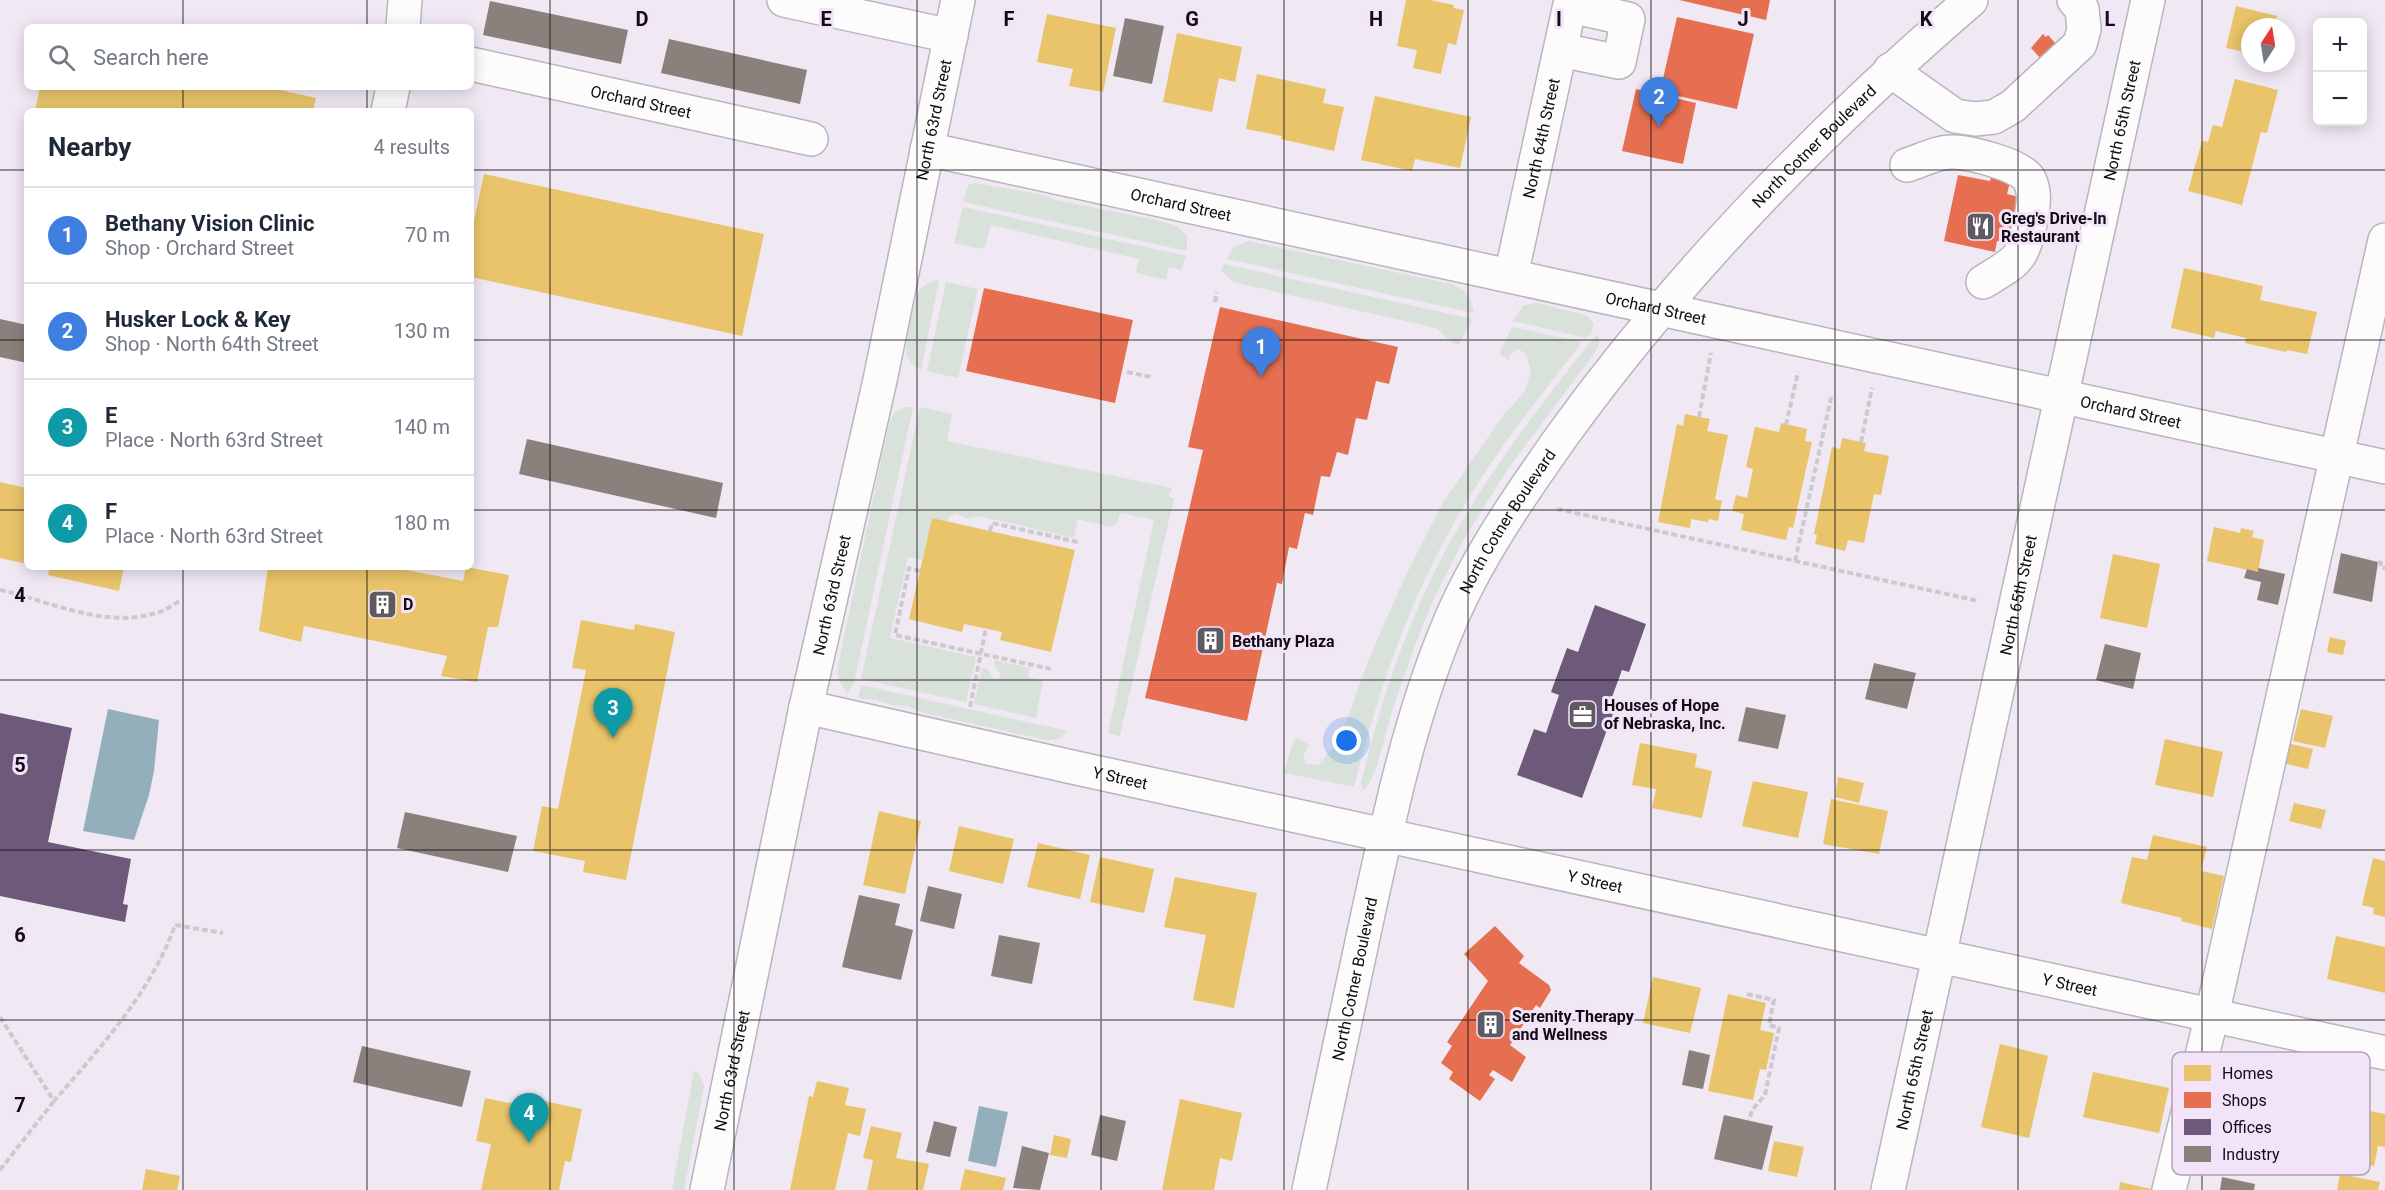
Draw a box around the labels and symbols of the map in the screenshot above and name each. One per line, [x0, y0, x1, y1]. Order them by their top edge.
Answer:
text: D [636, 7, 649, 31]
text: E [820, 7, 832, 31]
text: F [1004, 7, 1015, 31]
text: G [1185, 7, 1199, 31]
text: H [1369, 7, 1383, 31]
text: I [1556, 7, 1562, 31]
text: J [1737, 7, 1749, 31]
text: K [1920, 7, 1933, 31]
text: L [2105, 7, 2116, 31]
north arrow [2241, 18, 2295, 72]
street label: North 63rd Street [912, 58, 955, 182]
street label: North 65th Street [2099, 58, 2144, 182]
street label: North 64th Street [1519, 76, 1563, 200]
pin: 2 [1640, 78, 1678, 127]
street label: Orchard Street [589, 81, 693, 122]
street label: North Cotner Boulevard [1748, 81, 1880, 212]
street label: Orchard Street [1129, 184, 1233, 225]
place label: Greg's Drive-In Restaurant [2001, 209, 2107, 246]
restaurant icon: Greg's Drive-In Restaurant [1964, 211, 1996, 243]
street label: Orchard Street [1604, 288, 1708, 328]
pin: 1 [1242, 328, 1280, 377]
street label: Orchard Street [2079, 391, 2183, 432]
street label: North Cotner Boulevard [1455, 445, 1559, 597]
street label: North 63rd Street [809, 533, 854, 657]
street label: North 65th Street [1996, 533, 2040, 657]
text: 4 [14, 583, 26, 607]
building icon: D [366, 588, 398, 620]
place label: D [403, 595, 413, 614]
building icon: Bethany Plaza [1195, 625, 1227, 657]
place label: Bethany Plaza [1232, 632, 1335, 651]
pin: 3 [594, 688, 632, 738]
place label: Houses of Hope of Nebraska, Inc. [1604, 696, 1726, 733]
office icon: Houses of Hope of Nebraska, Inc. [1567, 698, 1599, 730]
your location [1332, 726, 1361, 755]
text: 5 [14, 753, 26, 777]
street label: Y Street [1091, 762, 1149, 793]
street label: Y Street [1566, 866, 1624, 896]
street label: North Cotner Boulevard [1328, 895, 1381, 1062]
text: 6 [14, 923, 26, 947]
street label: Y Street [2041, 969, 2099, 1000]
place label: Serenity Therapy and Wellness [1512, 1007, 1635, 1044]
street label: North 63rd Street [710, 1008, 753, 1133]
street label: North 65th Street [1892, 1008, 1937, 1132]
building icon: Serenity Therapy and Wellness [1475, 1009, 1507, 1041]
legend [2172, 1052, 2370, 1175]
text: Homes [2222, 1064, 2273, 1083]
text: Shops [2222, 1091, 2267, 1110]
text: 7 [14, 1093, 26, 1117]
pin: 4 [510, 1094, 548, 1143]
text: Offices [2222, 1118, 2272, 1137]
text: Industry [2222, 1145, 2280, 1164]

